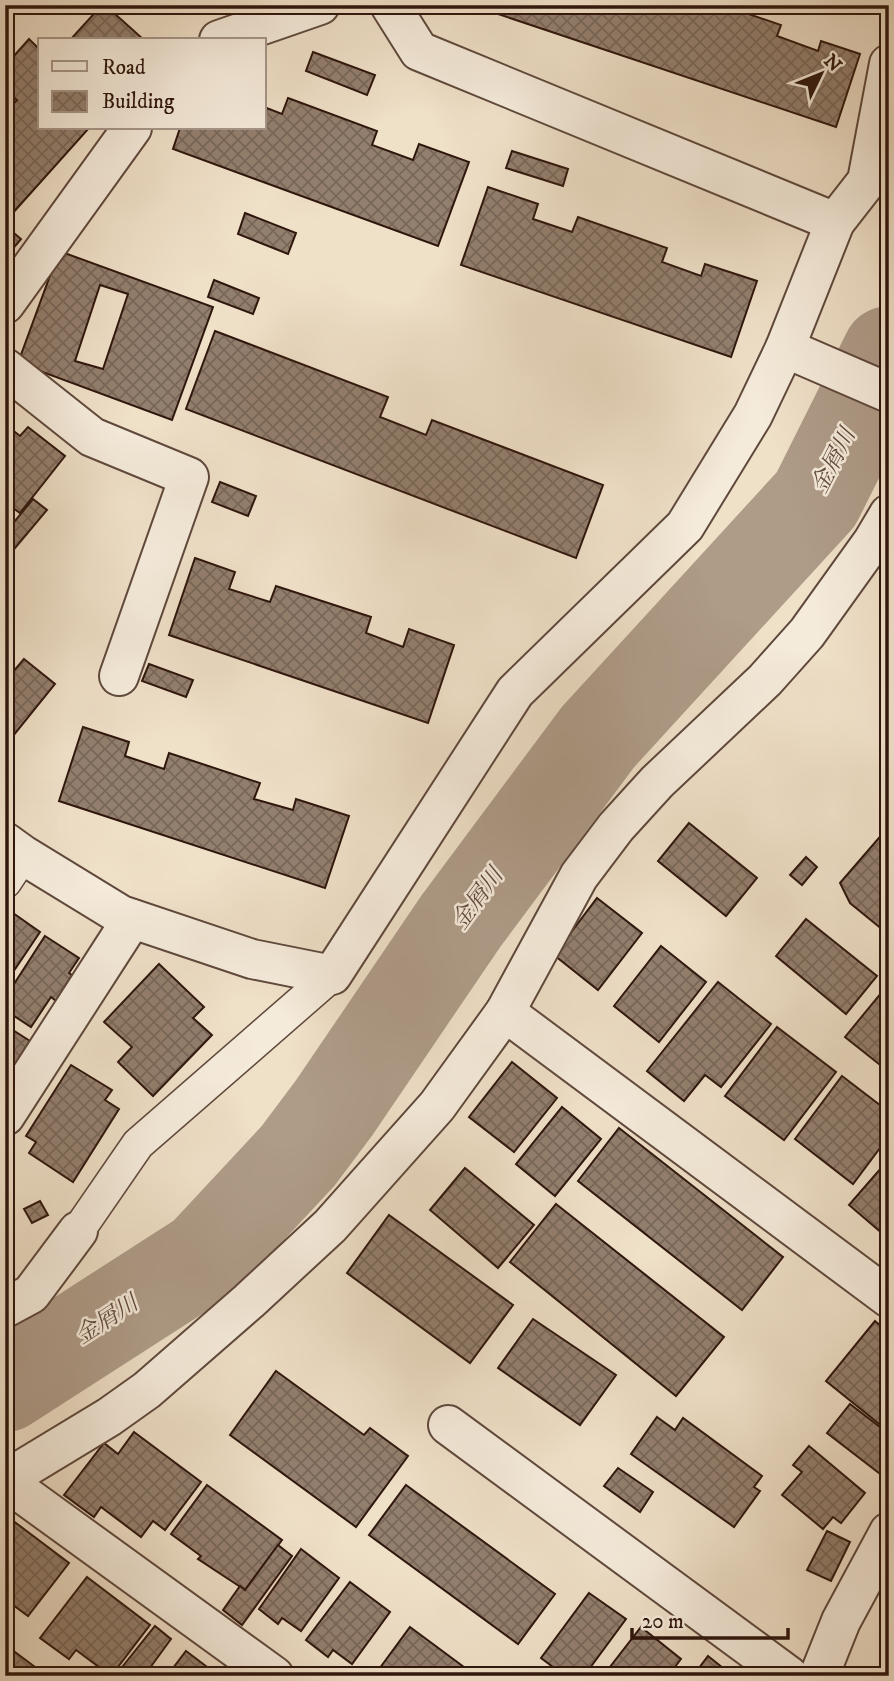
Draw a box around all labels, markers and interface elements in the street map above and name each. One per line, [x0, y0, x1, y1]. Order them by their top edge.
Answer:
legend [38, 38, 266, 130]
north arrow [786, 38, 856, 108]
text: N [819, 50, 846, 77]
text: Road [102, 55, 146, 81]
text: Building [102, 89, 175, 115]
water label: 金屑川 [805, 421, 864, 498]
water label: 金屑川 [446, 860, 512, 935]
water label: 金屑川 [70, 1287, 146, 1351]
scale bar [632, 1597, 787, 1641]
text: 20 m [642, 1609, 684, 1635]

